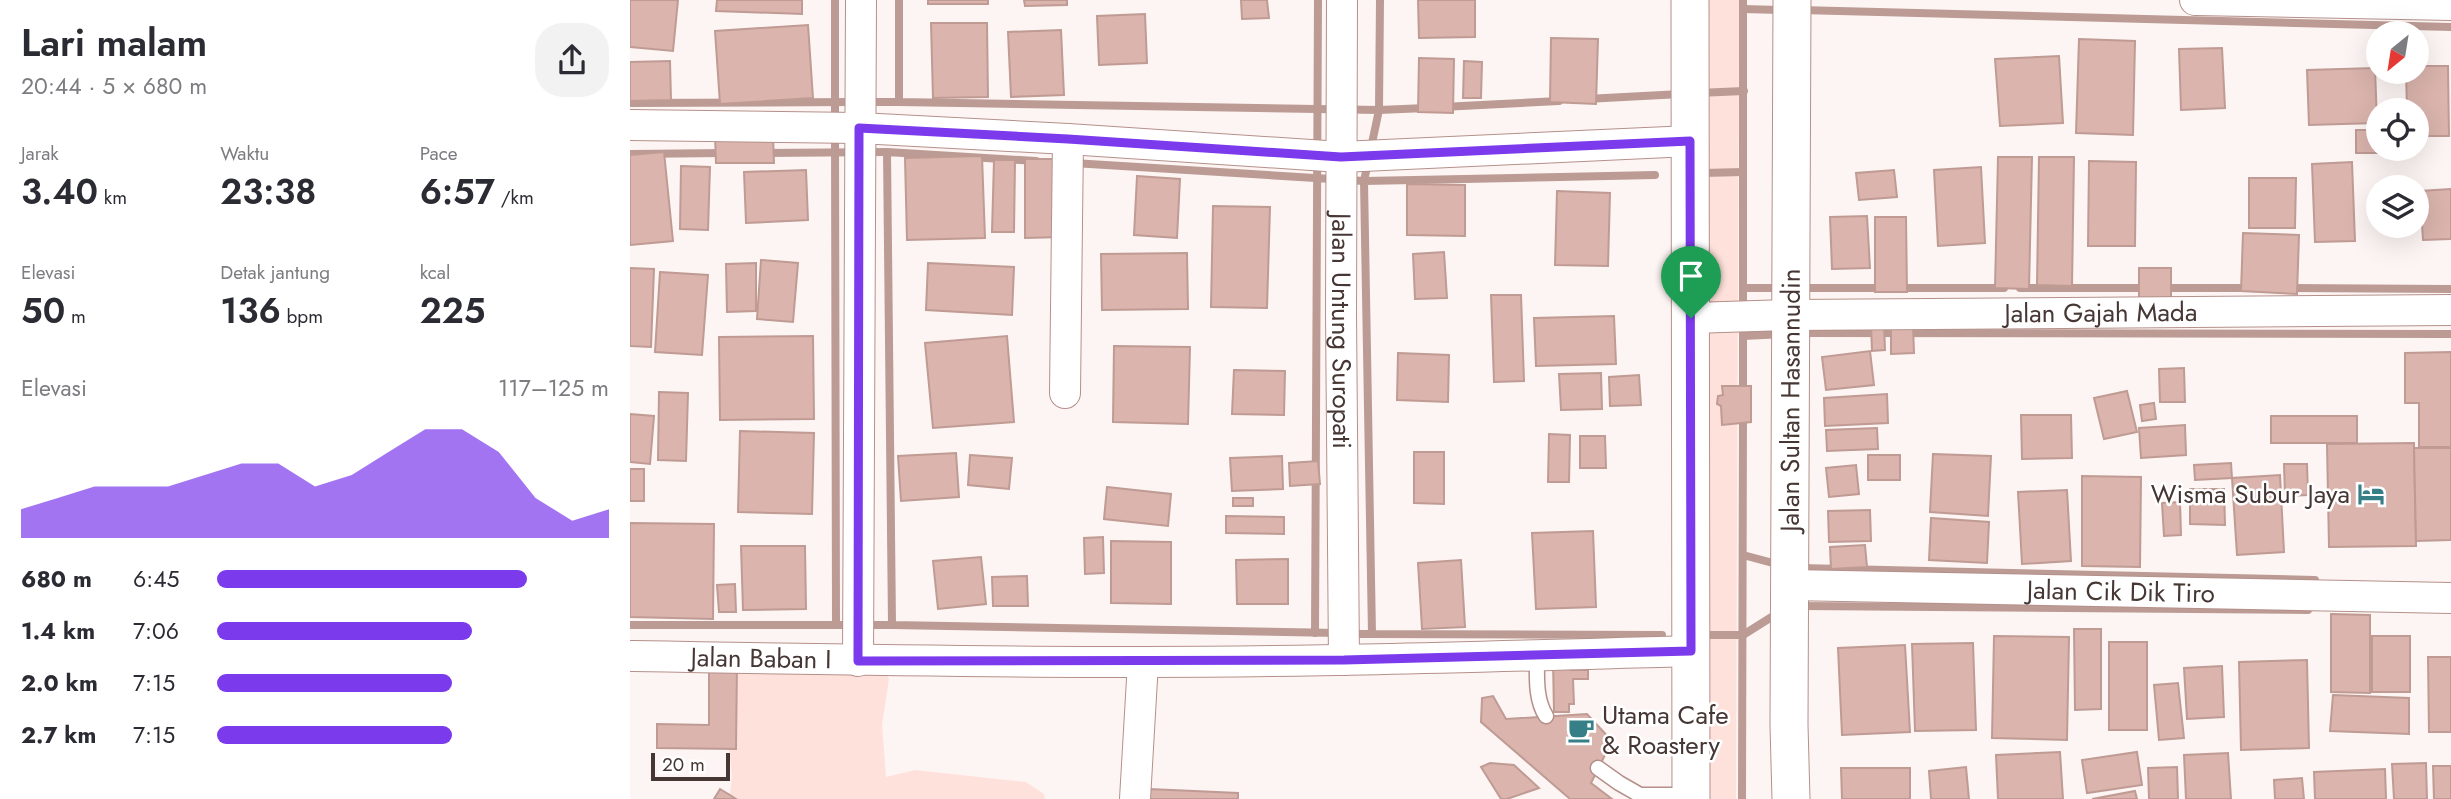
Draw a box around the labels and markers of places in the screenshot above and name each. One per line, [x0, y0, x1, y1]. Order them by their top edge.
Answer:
pin [1661, 246, 1721, 318]
place label: Wisma Subur Jaya [2151, 475, 2350, 513]
hotel icon: Wisma Subur Jaya [2356, 479, 2386, 509]
place label: Utama Cafe & Roastery [1602, 696, 1729, 764]
cafe icon: Utama Cafe & Roastery [1566, 715, 1596, 745]

